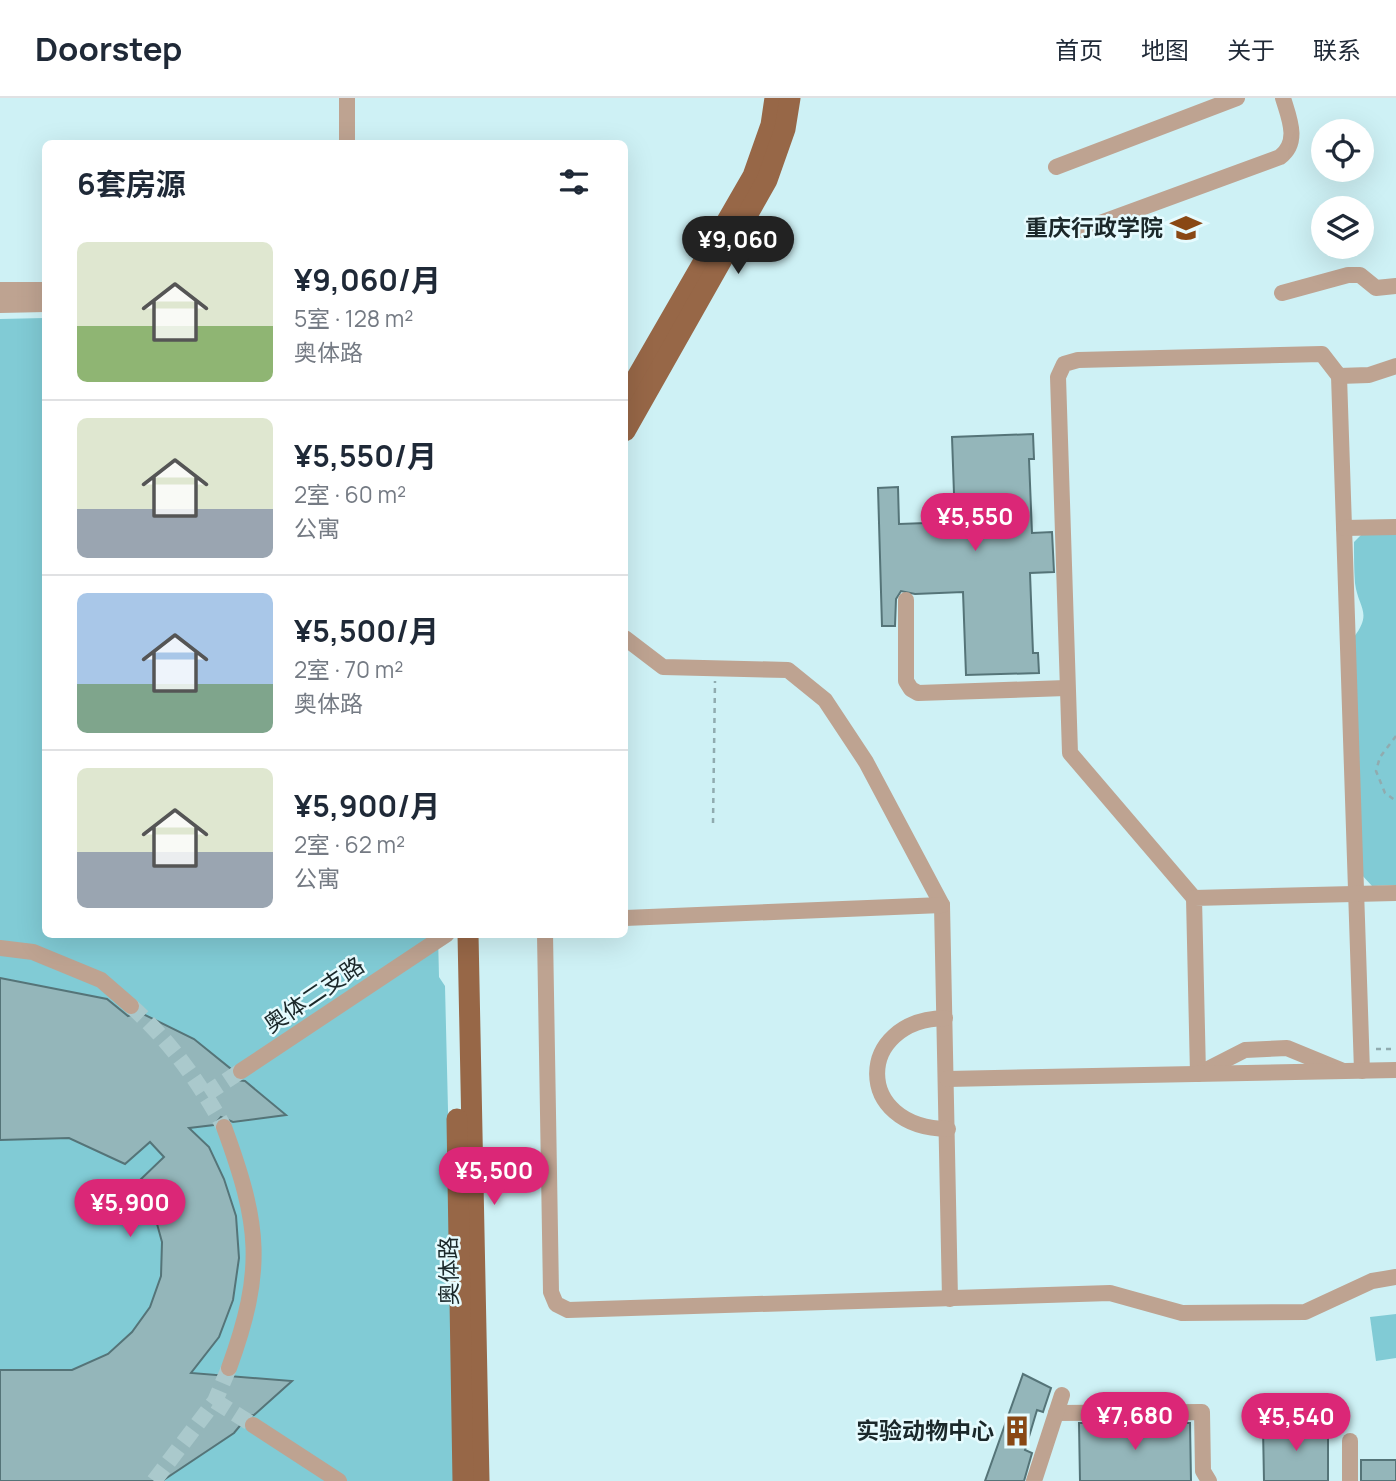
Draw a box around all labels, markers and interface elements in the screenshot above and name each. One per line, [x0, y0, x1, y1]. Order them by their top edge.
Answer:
text: Doorstep [35, 26, 182, 71]
text: 首页 [1055, 33, 1103, 66]
text: 地图 [1141, 33, 1189, 66]
text: 关于 [1227, 33, 1275, 66]
text: 联系 [1313, 33, 1361, 66]
map controls [1311, 119, 1374, 259]
button: locate [1311, 119, 1374, 182]
text: 6套房源 [77, 163, 186, 204]
icon: filters [555, 163, 593, 201]
button: layers [1311, 196, 1374, 259]
place label: 重庆行政学院 [1025, 211, 1163, 243]
school or university icon: 重庆行政学院 [1169, 211, 1203, 245]
pin: ¥9,060 [681, 216, 795, 276]
text: ¥9,060 [698, 223, 778, 255]
text: ¥9,060/月 [294, 259, 441, 300]
icon: home [133, 270, 217, 354]
text: 5室 · 128 m² [294, 302, 413, 334]
text: 奥体路 [294, 336, 363, 368]
text: ¥5,550/月 [294, 435, 437, 476]
icon: home [133, 446, 217, 530]
text: 2室 · 60 m² [294, 478, 406, 510]
pin: ¥5,550 [918, 494, 1032, 553]
text: ¥5,550 [937, 500, 1013, 532]
text: 公寓 [294, 512, 340, 544]
text: ¥5,500/月 [294, 610, 439, 651]
icon: home [133, 621, 217, 705]
text: 2室 · 70 m² [294, 653, 403, 685]
text: 奥体路 [294, 687, 363, 719]
text: ¥5,900/月 [294, 785, 440, 826]
icon: home [133, 796, 217, 880]
text: 2室 · 62 m² [294, 828, 405, 860]
text: 公寓 [294, 862, 340, 894]
street label: 奥体二支路 [257, 949, 370, 1040]
pin: ¥5,500 [437, 1148, 551, 1207]
text: ¥5,500 [455, 1154, 533, 1186]
pin: ¥5,900 [73, 1180, 187, 1239]
text: ¥5,900 [90, 1186, 170, 1218]
street label: 奥体路 [431, 1236, 465, 1306]
pin: ¥7,680 [1078, 1392, 1192, 1452]
pin: ¥5,540 [1239, 1394, 1353, 1453]
text: ¥7,680 [1097, 1399, 1173, 1431]
text: ¥5,540 [1257, 1400, 1335, 1432]
place label: 实验动物中心 [856, 1414, 994, 1446]
building icon: 实验动物中心 [1000, 1414, 1034, 1448]

